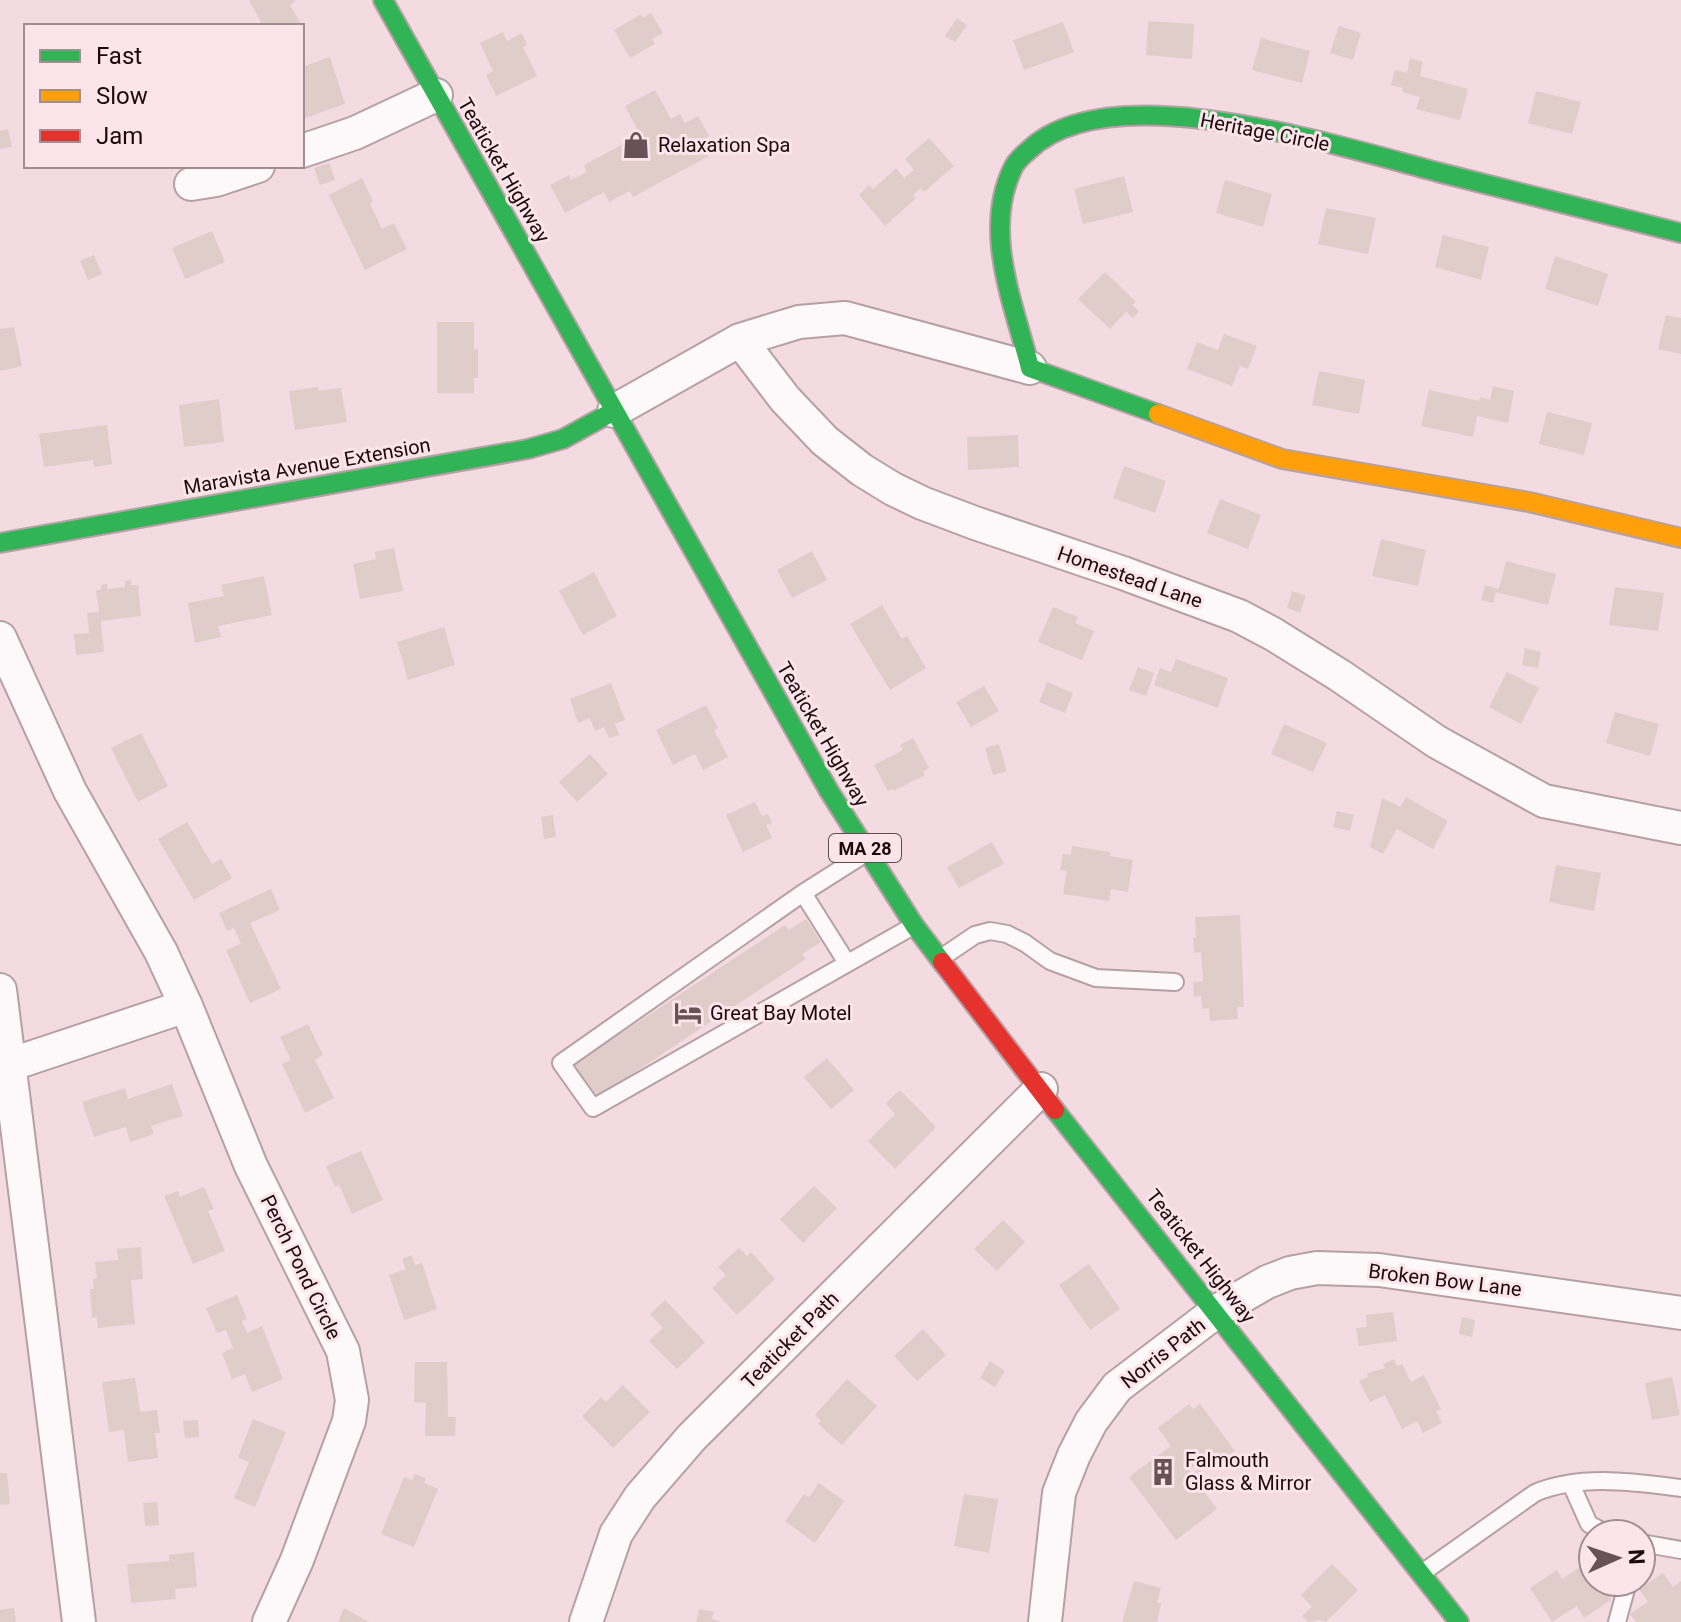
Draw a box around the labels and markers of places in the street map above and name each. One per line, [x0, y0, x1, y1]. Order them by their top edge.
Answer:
shop icon: Relaxation Spa [621, 130, 651, 160]
place label: Relaxation Spa [658, 133, 790, 157]
hotel icon: Great Bay Motel [673, 998, 703, 1028]
place label: Great Bay Motel [710, 1001, 852, 1025]
place label: Falmouth Glass & Mirror [1185, 1448, 1311, 1495]
building icon: Falmouth Glass & Mirror [1148, 1457, 1178, 1487]

